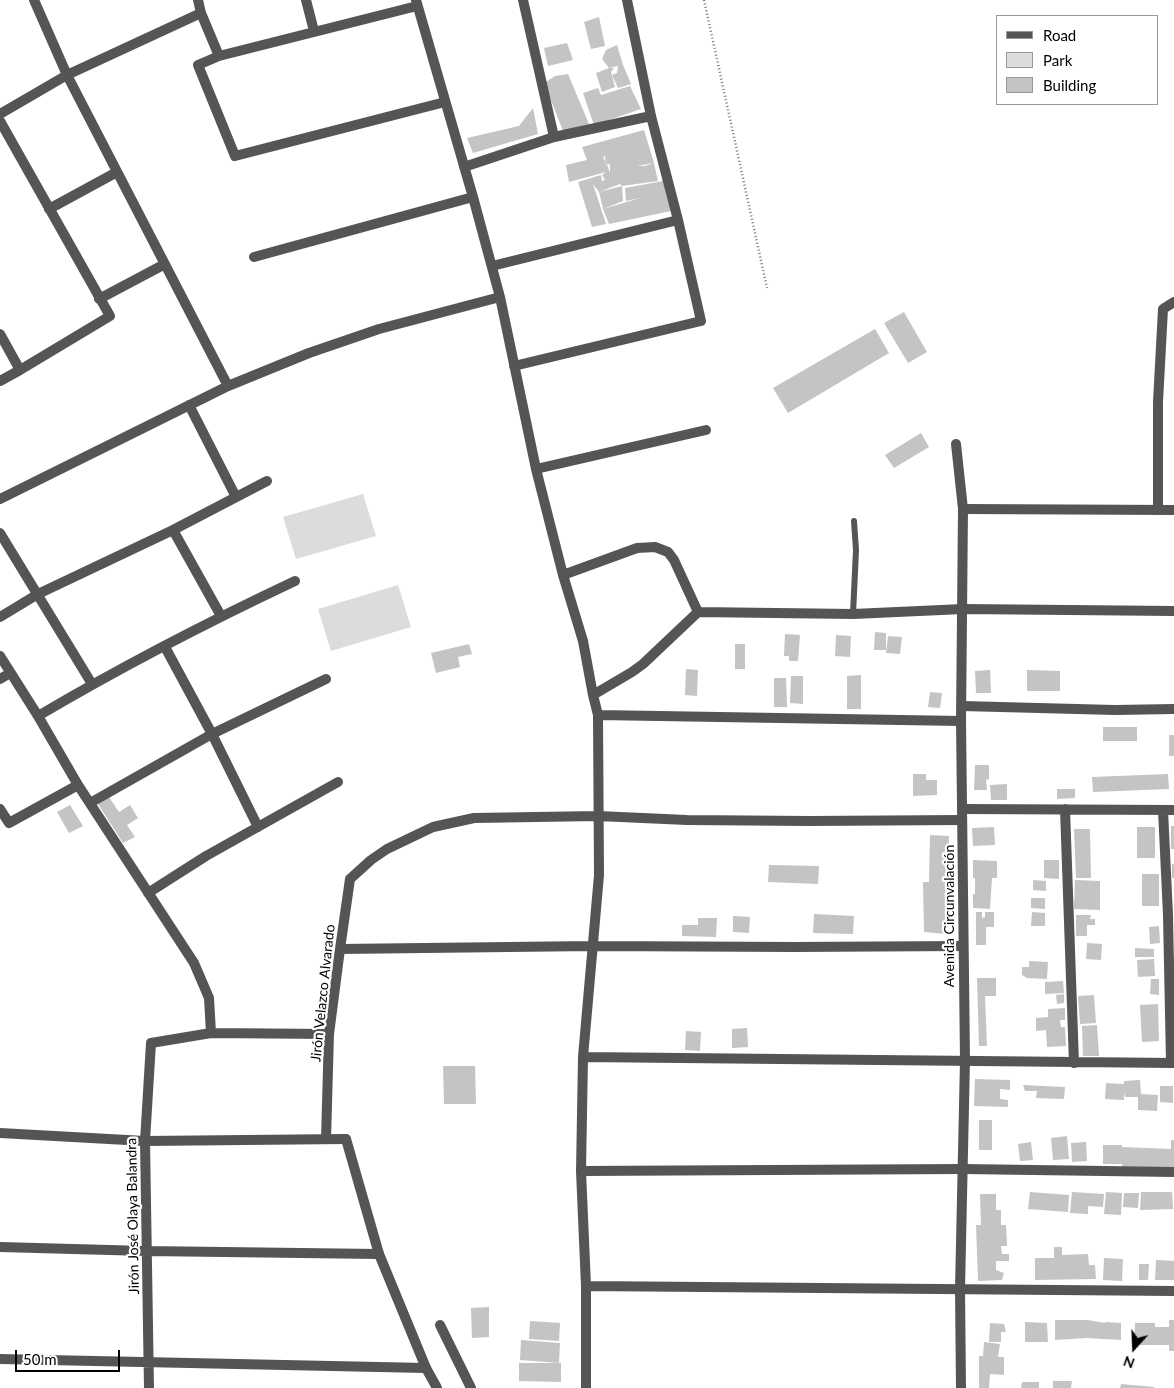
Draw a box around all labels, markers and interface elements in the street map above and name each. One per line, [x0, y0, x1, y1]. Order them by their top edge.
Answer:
legend [996, 15, 1159, 105]
text: Road [1043, 26, 1076, 44]
text: Park [1043, 51, 1072, 69]
text: Building [1043, 76, 1096, 94]
street label: Avenida Circunvalación [941, 845, 957, 987]
street label: Jirón Velazco Alvarado [307, 923, 339, 1063]
street label: Jirón José Olaya Balandra [123, 1138, 143, 1294]
north arrow [1109, 1323, 1159, 1373]
scale bar [18, 1340, 122, 1372]
text: 50 m [23, 1350, 57, 1368]
text: N [1121, 1353, 1137, 1372]

